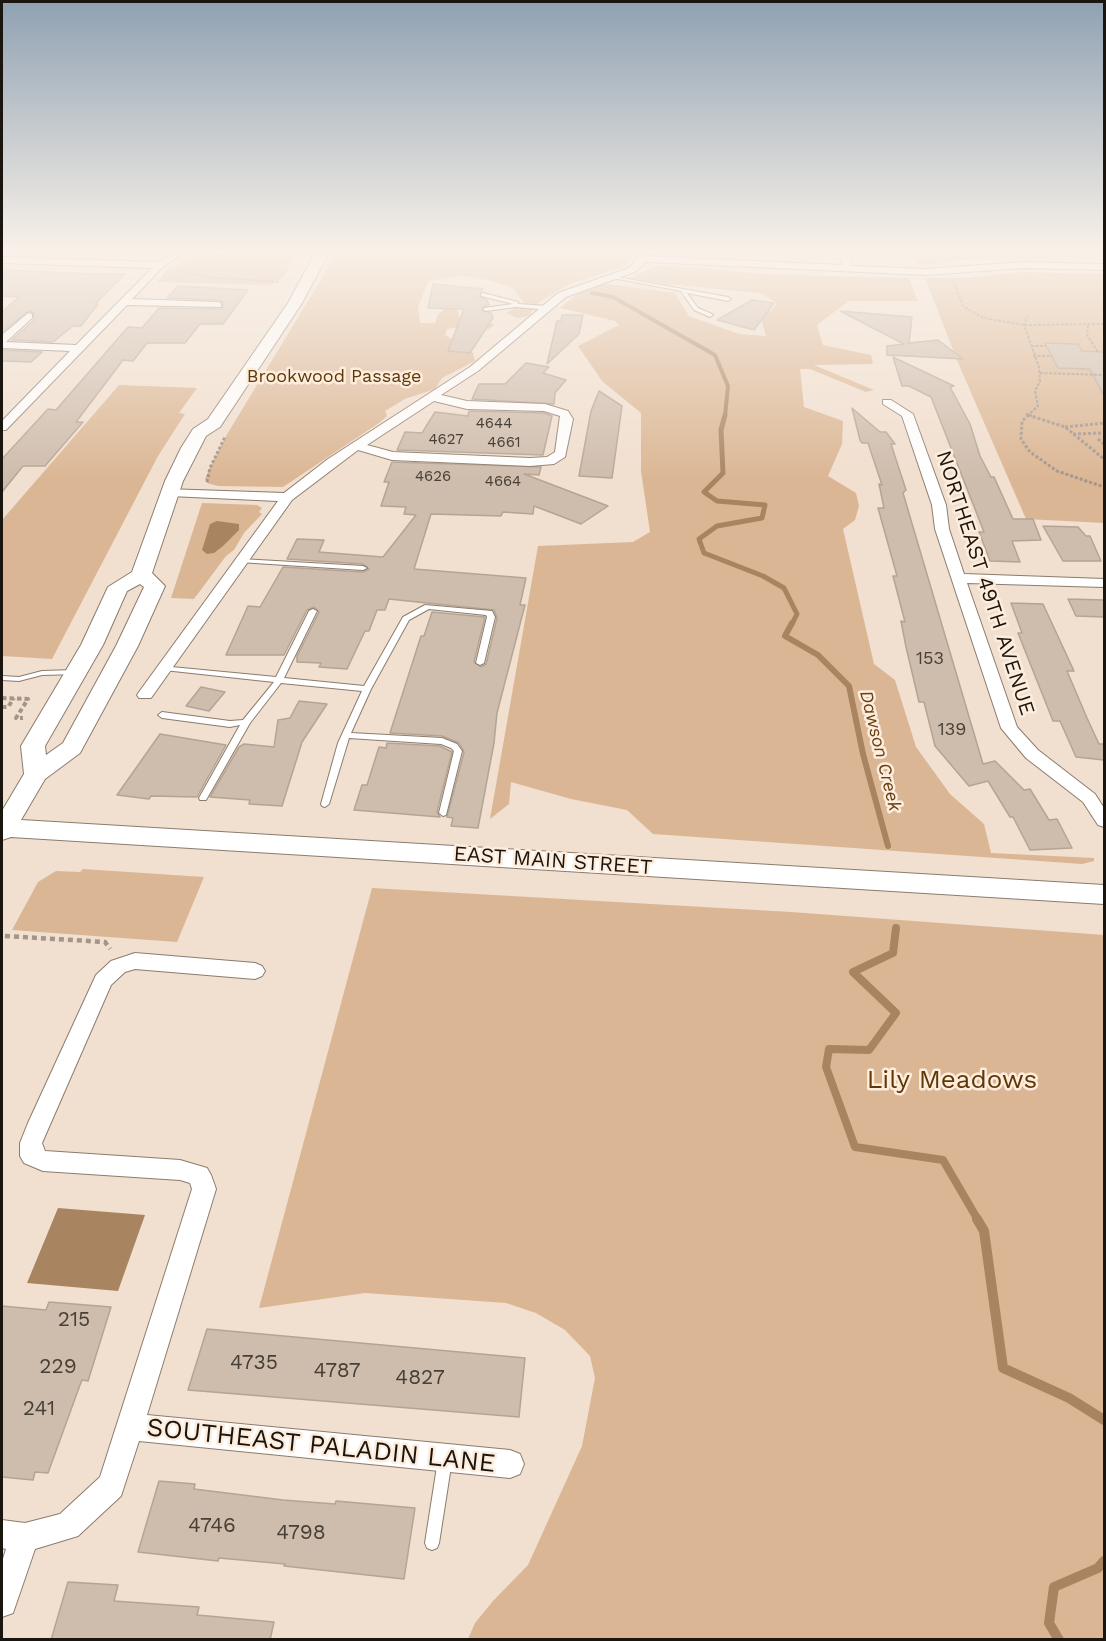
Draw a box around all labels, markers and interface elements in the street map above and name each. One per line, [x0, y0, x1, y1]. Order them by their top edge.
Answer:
park label: Brookwood Passage [247, 366, 421, 388]
house number: 4644 [476, 415, 512, 433]
house number: 4627 [428, 431, 464, 449]
house number: 4661 [487, 434, 521, 452]
street label: NORTHEAST 49TH AVENUE [930, 448, 1040, 718]
house number: 4626 [415, 468, 451, 486]
house number: 4664 [485, 473, 521, 491]
house number: 153 [916, 648, 944, 670]
water label: Dawson Creek [855, 688, 905, 814]
house number: 139 [938, 719, 966, 741]
street label: EAST MAIN STREET [453, 841, 653, 881]
park label: Lily Meadows [867, 1064, 1037, 1096]
house number: 215 [58, 1307, 90, 1333]
house number: 4735 [230, 1350, 278, 1376]
house number: 229 [39, 1354, 77, 1380]
house number: 4787 [313, 1358, 361, 1384]
house number: 4827 [395, 1365, 445, 1391]
house number: 241 [23, 1396, 55, 1422]
street label: SOUTHEAST PALADIN LANE [145, 1412, 497, 1480]
house number: 4746 [188, 1513, 236, 1539]
house number: 4798 [276, 1520, 326, 1546]

